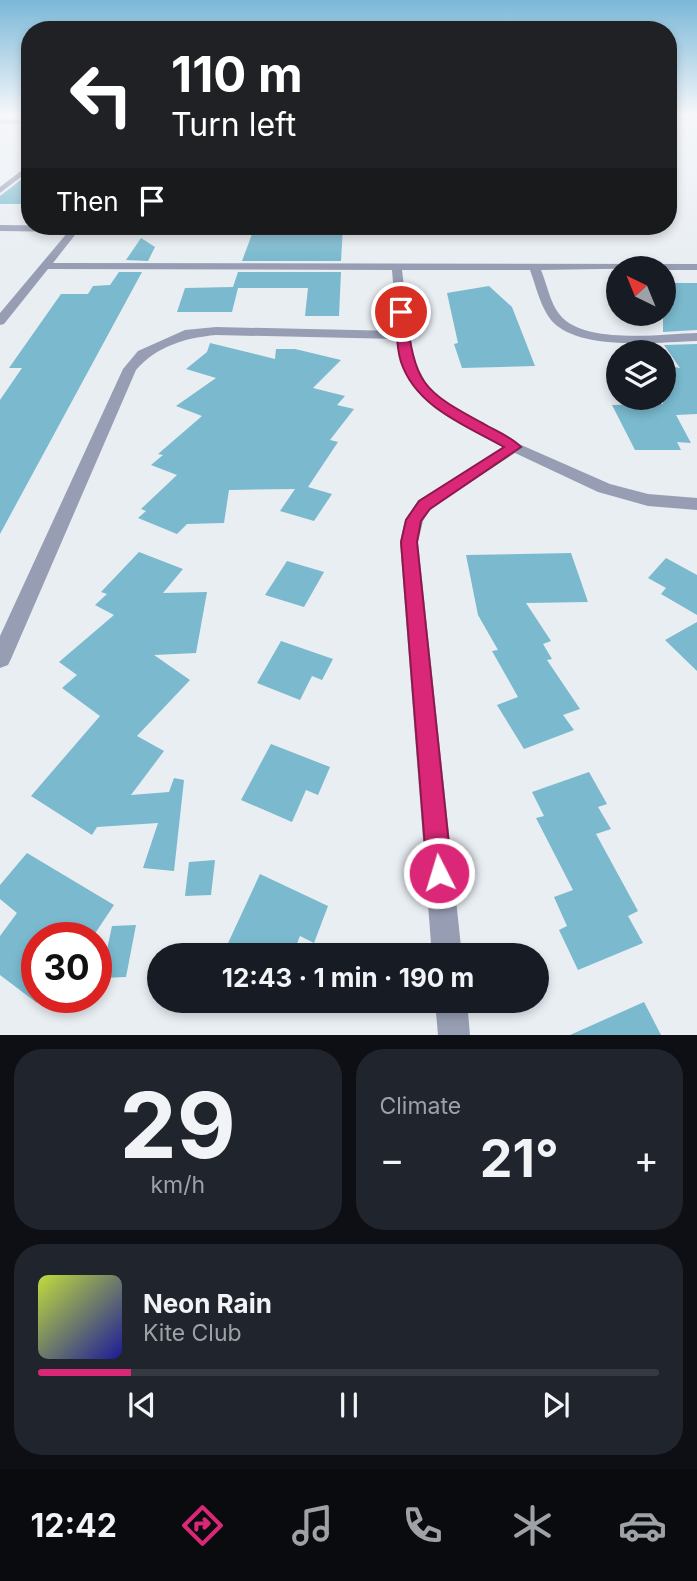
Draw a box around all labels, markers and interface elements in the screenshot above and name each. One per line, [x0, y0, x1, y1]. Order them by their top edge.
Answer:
text: 110 m [171, 45, 303, 104]
icon: left [56, 49, 147, 140]
text: Turn left [171, 105, 296, 144]
icon: arrive [133, 182, 171, 220]
text: Then [56, 186, 119, 217]
north arrow [606, 256, 676, 326]
map controls [606, 256, 676, 410]
pin [371, 282, 431, 342]
icon: arrive [382, 293, 420, 331]
button: layers [606, 340, 676, 410]
position arrow [402, 836, 476, 910]
speed limit sign: 30 [21, 922, 112, 1013]
text: 12:43 · 1 min · 190 m [222, 962, 474, 993]
text: 29 [120, 1070, 236, 1180]
text: Climate [380, 1092, 461, 1120]
text: 21° [480, 1127, 559, 1190]
text: − [380, 1136, 405, 1182]
text: + [634, 1136, 659, 1182]
text: km/h [150, 1171, 205, 1199]
text: Neon Rain [143, 1288, 272, 1319]
text: Kite Club [143, 1319, 242, 1347]
icon: previous [123, 1386, 161, 1424]
icon: pause [330, 1386, 368, 1424]
icon: next [537, 1386, 575, 1424]
icon: directions [178, 1501, 227, 1550]
icon: music [288, 1501, 337, 1550]
icon: phone [398, 1501, 447, 1550]
icon: climate [508, 1501, 557, 1550]
icon: car [618, 1501, 667, 1550]
text: 12:42 [30, 1506, 117, 1545]

